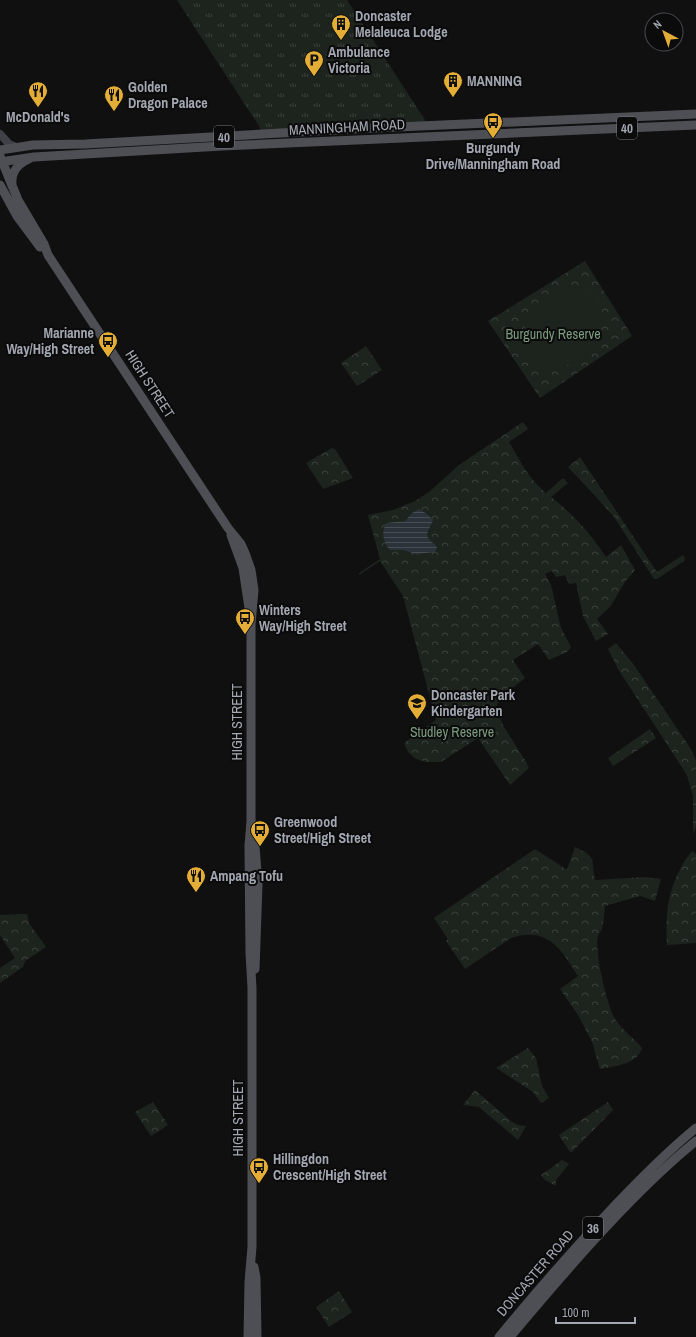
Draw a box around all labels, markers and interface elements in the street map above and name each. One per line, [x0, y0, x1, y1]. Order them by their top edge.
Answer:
place label: Doncaster Melaleuca Lodge [355, 7, 448, 41]
north arrow [644, 12, 684, 52]
building icon: Doncaster Melaleuca Lodge [330, 13, 352, 41]
text: N [650, 17, 664, 32]
place label: Ambulance Victoria [328, 43, 390, 77]
parking icon: Ambulance Victoria [303, 49, 325, 77]
building icon: MANNING [442, 70, 464, 98]
place label: MANNING [467, 72, 522, 90]
place label: Golden Dragon Palace [128, 78, 208, 112]
restaurant icon: McDonald's [27, 80, 49, 108]
restaurant icon: Golden Dragon Palace [103, 84, 125, 112]
place label: McDonald's [6, 108, 70, 126]
bus stop icon: Burgundy Drive/Manningham Road [482, 111, 504, 139]
street label: MANNINGHAM ROAD [289, 115, 405, 139]
road number: 40 [617, 117, 637, 139]
road number: 40 [214, 126, 234, 148]
place label: Burgundy Drive/Manningham Road [426, 139, 560, 173]
place label: Marianne Way/High Street [6, 324, 94, 358]
park label: Burgundy Reserve [505, 325, 601, 343]
bus stop icon: Marianne Way/High Street [97, 330, 119, 358]
street label: HIGH STREET [121, 347, 179, 421]
place label: Winters Way/High Street [259, 601, 347, 635]
bus stop icon: Winters Way/High Street [234, 607, 256, 635]
street label: HIGH STREET [228, 683, 246, 761]
place label: Doncaster Park Kindergarten [431, 686, 516, 720]
school or university icon: Doncaster Park Kindergarten [406, 692, 428, 720]
park label: Studley Reserve [410, 723, 494, 741]
place label: Greenwood Street/High Street [274, 813, 371, 847]
bus stop icon: Greenwood Street/High Street [249, 819, 271, 847]
restaurant icon: Ampang Tofu [185, 865, 207, 893]
place label: Ampang Tofu [210, 867, 283, 885]
street label: HIGH STREET [229, 1079, 247, 1157]
place label: Hillingdon Crescent/High Street [273, 1150, 387, 1184]
bus stop icon: Hillingdon Crescent/High Street [248, 1156, 270, 1184]
road number: 36 [583, 1217, 603, 1239]
street label: DONCASTER ROAD [493, 1226, 577, 1320]
scale bar [556, 1299, 635, 1325]
text: 100 m [562, 1305, 589, 1321]

